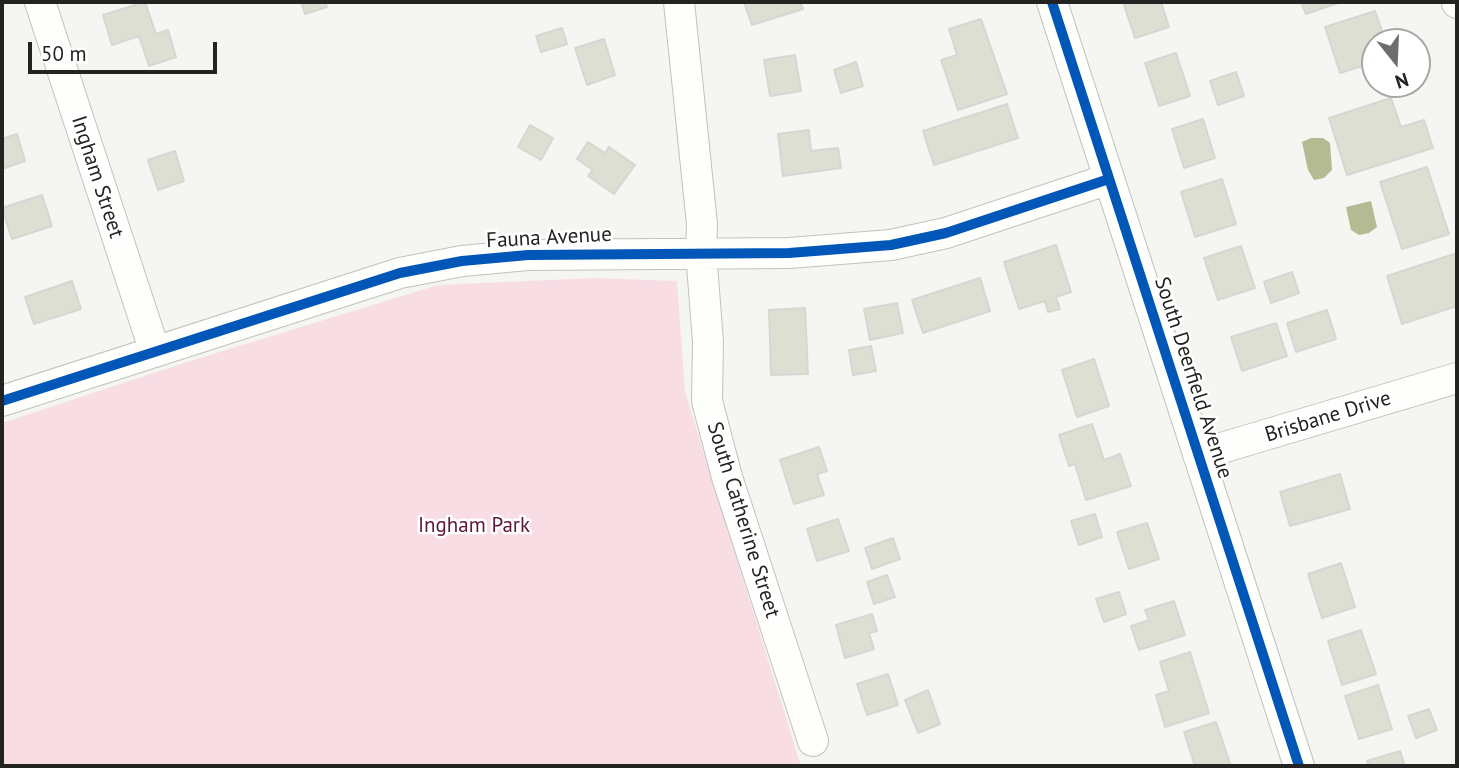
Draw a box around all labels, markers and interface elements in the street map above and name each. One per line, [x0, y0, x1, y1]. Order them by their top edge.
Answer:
scale bar [32, 28, 220, 72]
north arrow [1361, 28, 1431, 98]
text: 50 m [41, 40, 87, 67]
text: N [1392, 68, 1412, 94]
street label: Ingham Street [65, 113, 129, 241]
street label: Fauna Avenue [486, 222, 612, 254]
street label: South Deerfield Avenue [1148, 274, 1238, 482]
street label: Brisbane Drive [1262, 386, 1394, 448]
street label: South Catherine Street [701, 419, 785, 621]
park label: Ingham Park [418, 513, 530, 539]

